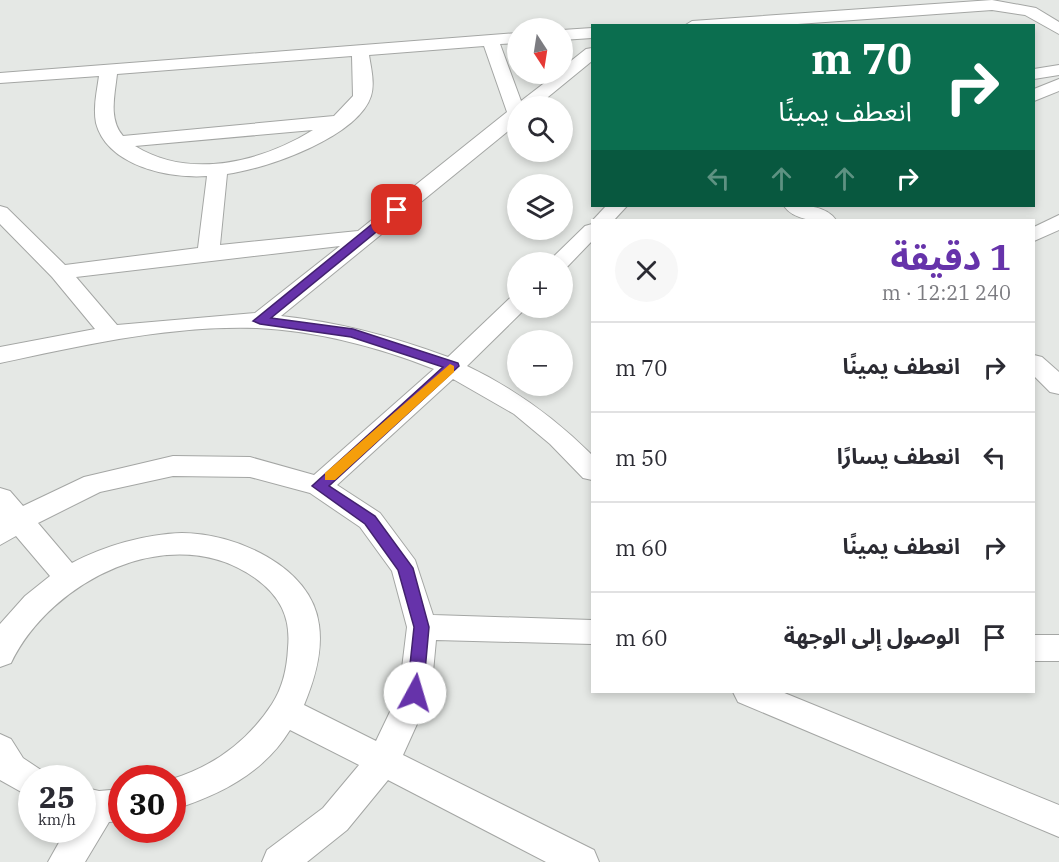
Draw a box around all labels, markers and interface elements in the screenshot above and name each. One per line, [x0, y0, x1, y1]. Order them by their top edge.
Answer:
north arrow [507, 18, 573, 84]
map controls [507, 18, 573, 396]
text: 70 m [811, 31, 912, 86]
icon: right [933, 48, 1011, 126]
text: انعطف يمينًا [778, 93, 912, 128]
button: search [507, 96, 573, 162]
icon: left [702, 162, 735, 195]
icon: ahead [765, 162, 798, 195]
icon: ahead [828, 162, 861, 195]
icon: right [891, 162, 924, 195]
button: layers [507, 174, 573, 240]
pin [371, 184, 422, 235]
icon: arrive [380, 193, 413, 226]
text: 1 دقيقة [890, 233, 1011, 280]
button: close [615, 239, 678, 302]
button: + [507, 252, 573, 318]
text: 240 m · 12:21 [882, 279, 1011, 306]
button: − [507, 330, 573, 396]
text: انعطف يمينًا [842, 351, 960, 380]
icon: right [978, 351, 1011, 384]
text: 70 m [615, 353, 667, 382]
text: انعطف يسارًا [837, 441, 960, 470]
icon: left [978, 441, 1011, 474]
text: 50 m [615, 443, 667, 472]
text: انعطف يمينًا [842, 531, 960, 560]
icon: right [978, 531, 1011, 564]
text: 60 m [615, 533, 667, 562]
text: الوصول إلى الوجهة [784, 621, 960, 650]
icon: arrive [978, 621, 1011, 654]
text: 60 m [615, 623, 667, 652]
position arrow [383, 661, 447, 725]
speed limit sign: 30 [108, 765, 186, 843]
text: 25 [39, 777, 75, 816]
text: km/h [38, 810, 76, 829]

